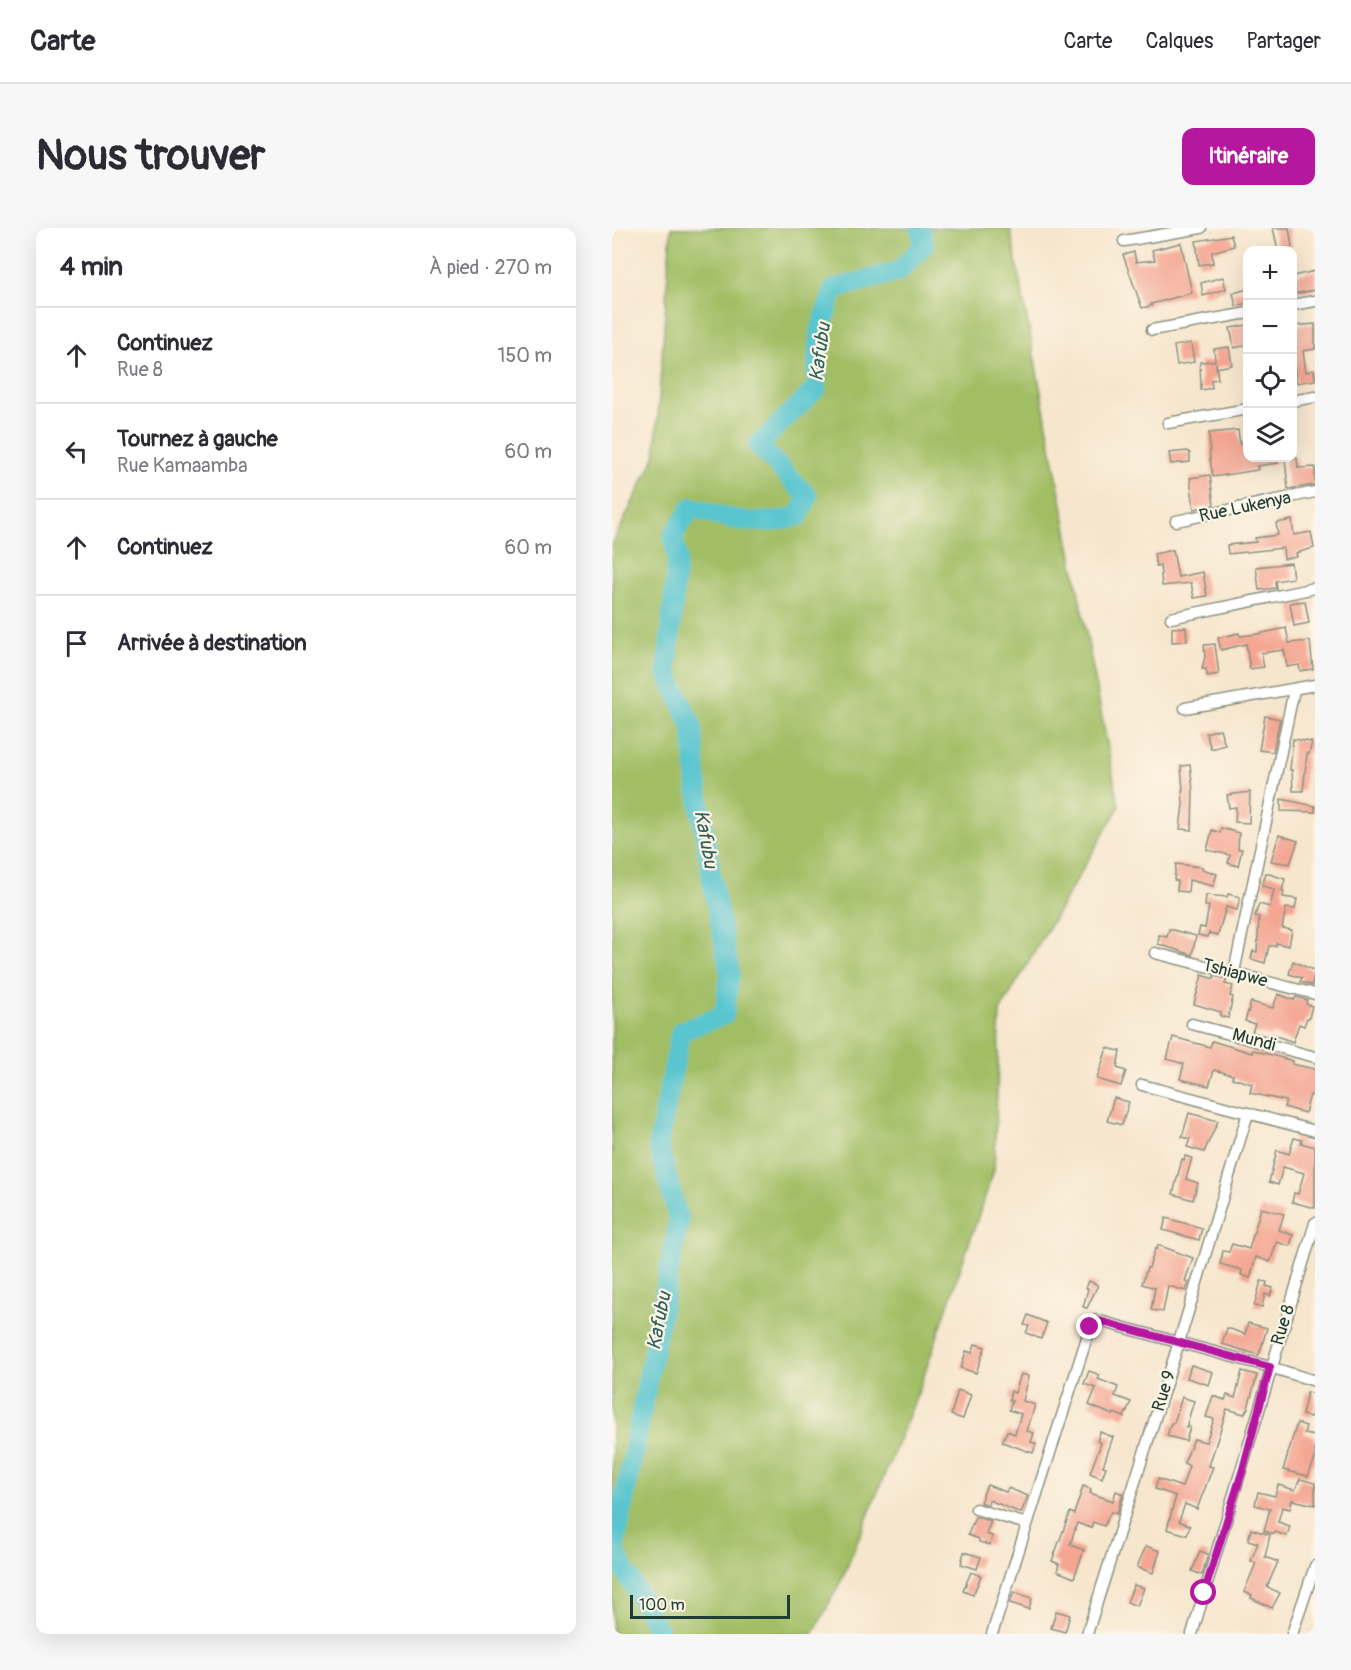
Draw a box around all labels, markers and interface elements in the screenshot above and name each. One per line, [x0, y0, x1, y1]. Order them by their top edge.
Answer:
text: Carte [30, 24, 95, 59]
text: Carte [1063, 28, 1112, 55]
text: Calques [1145, 28, 1213, 55]
text: Partager [1246, 28, 1321, 55]
button: Itinéraire [1182, 128, 1315, 185]
text: Nous trouver [36, 130, 265, 182]
map controls [1243, 246, 1297, 462]
button: + [1243, 246, 1297, 300]
text: 4 min [60, 251, 123, 283]
text: À pied · 270 m [429, 255, 552, 280]
button: − [1243, 300, 1297, 354]
water label: Kafubu [804, 319, 837, 383]
text: Continuez [117, 329, 213, 357]
icon: ahead [60, 339, 93, 372]
text: 150 m [498, 343, 552, 368]
button: locate [1243, 354, 1297, 408]
text: Rue 8 [117, 357, 163, 382]
button: layers [1243, 408, 1297, 462]
text: Tournez à gauche [117, 425, 278, 453]
icon: left [60, 435, 93, 468]
text: 60 m [505, 439, 552, 464]
text: Rue Kamaamba [117, 453, 247, 478]
street label: Rue Lukenya [1197, 486, 1293, 528]
icon: ahead [60, 531, 93, 564]
text: Continuez [117, 533, 213, 561]
text: 60 m [505, 535, 552, 560]
icon: arrive [60, 627, 93, 660]
text: Arrivée à destination [117, 629, 307, 657]
water label: Kafubu [689, 808, 724, 872]
street label: Tshiapwe [1200, 953, 1270, 993]
street label: Mundi [1230, 1023, 1278, 1057]
water label: Kafubu [641, 1288, 677, 1352]
street label: Rue 8 [1266, 1302, 1300, 1348]
route end [1076, 1313, 1102, 1339]
street label: Rue 9 [1147, 1368, 1181, 1414]
route start [1190, 1579, 1216, 1605]
scale bar [630, 1592, 790, 1620]
text: 100 m [639, 1595, 685, 1615]

